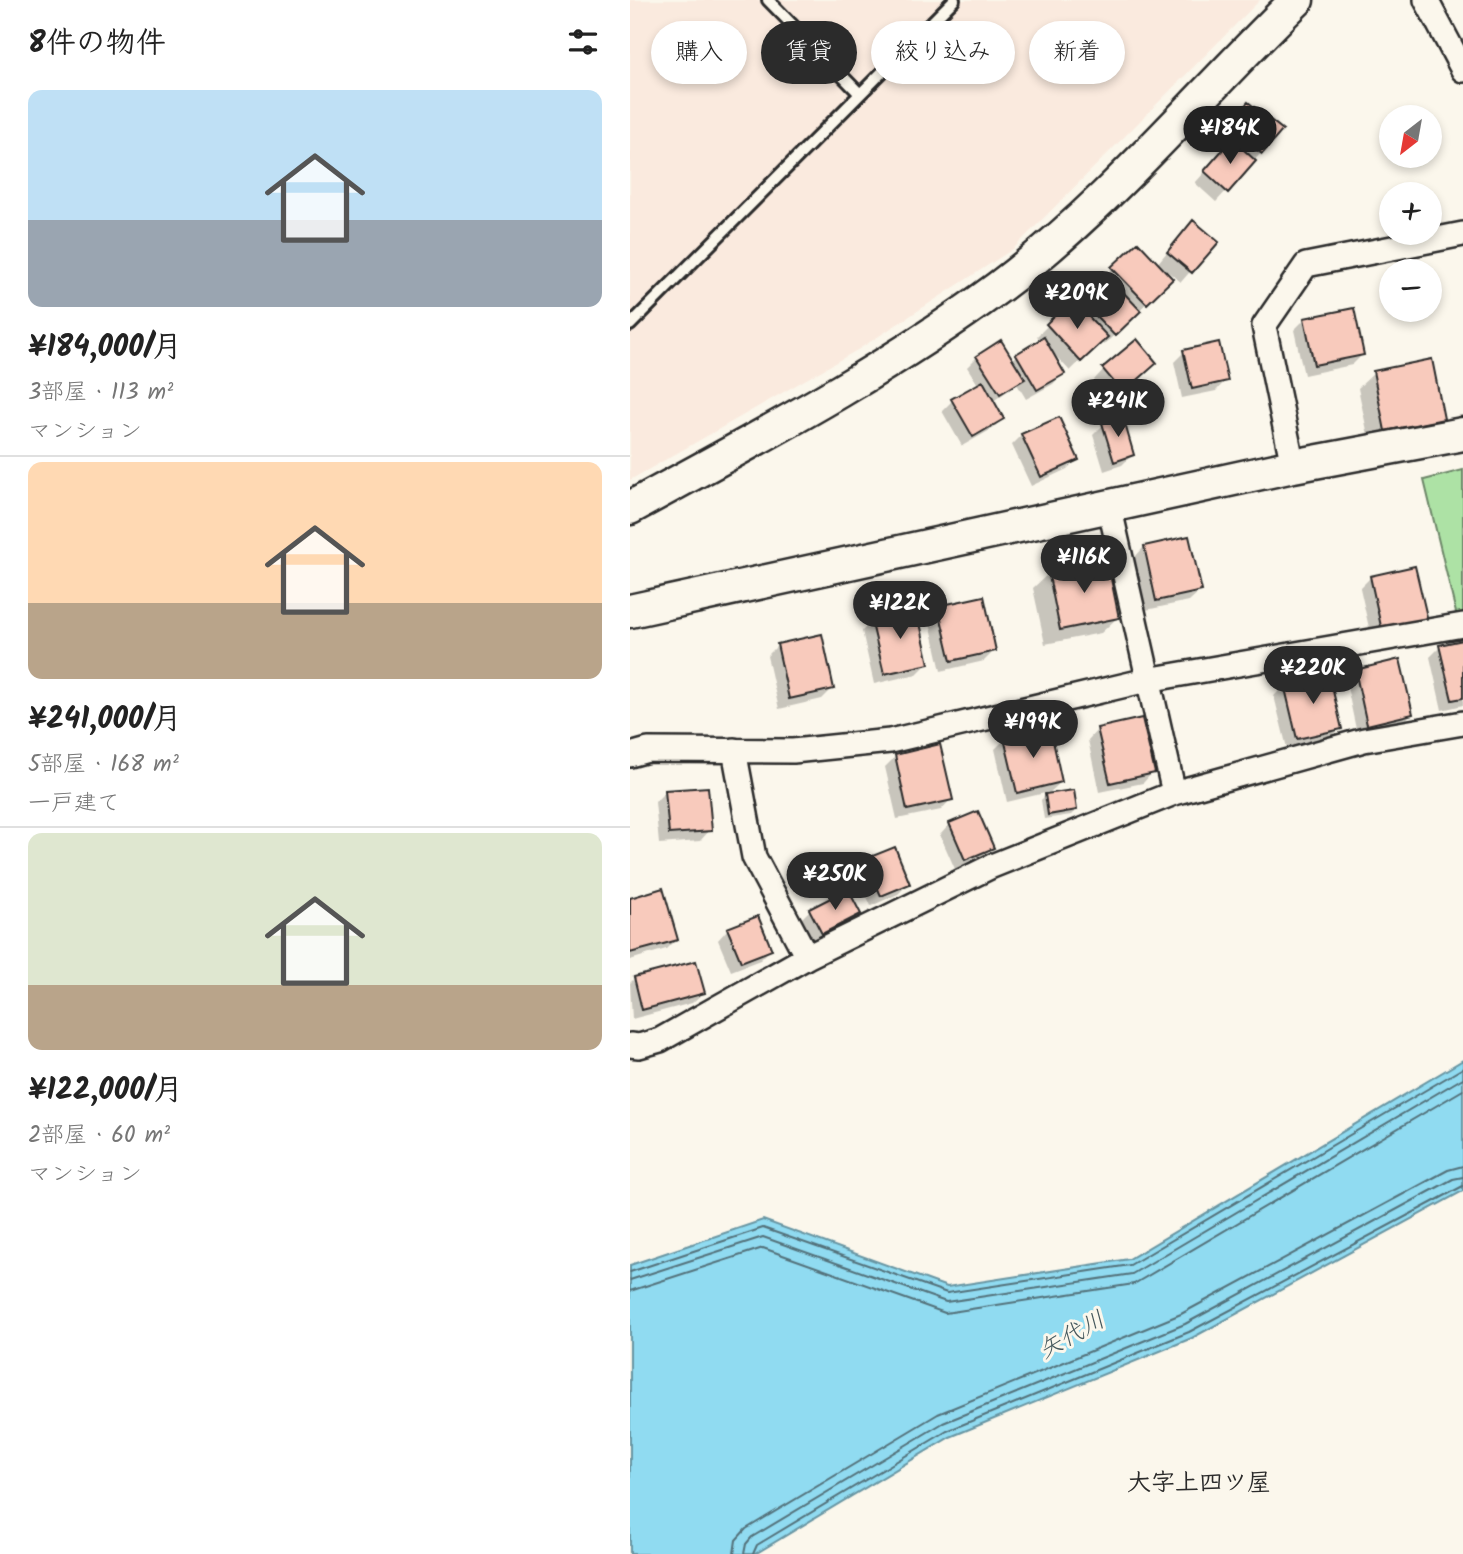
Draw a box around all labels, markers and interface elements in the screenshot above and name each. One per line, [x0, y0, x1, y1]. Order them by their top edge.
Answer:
text: 8件の物件 [28, 20, 166, 68]
chip: 購入 [651, 21, 747, 84]
chip: 賃貸 [761, 21, 857, 84]
chip: 絞り込み [871, 21, 1015, 84]
chip: 新着 [1029, 21, 1125, 84]
icon: filters [564, 23, 602, 61]
north arrow [1379, 105, 1442, 168]
map controls [1379, 105, 1442, 322]
pin: ¥184K [1181, 106, 1279, 166]
text: ¥184K [1199, 111, 1261, 147]
icon: home [252, 135, 378, 261]
button: + [1379, 182, 1442, 245]
button: − [1379, 259, 1442, 322]
pin: ¥209K [1028, 272, 1126, 331]
text: ¥209K [1045, 276, 1109, 312]
text: ¥184,000/月 [28, 324, 182, 372]
text: 3部屋 · 113 m² [28, 375, 173, 411]
pin: ¥241K [1069, 380, 1167, 439]
text: ¥241K [1088, 384, 1148, 420]
text: マンション [28, 414, 142, 450]
icon: home [252, 507, 378, 633]
pin: ¥116K [1035, 536, 1133, 595]
text: ¥116K [1057, 540, 1111, 576]
pin: ¥122K [851, 582, 949, 641]
text: ¥122K [869, 586, 931, 622]
pin: ¥220K [1264, 646, 1362, 706]
text: ¥220K [1280, 651, 1346, 687]
text: ¥241,000/月 [28, 696, 182, 744]
pin: ¥199K [984, 700, 1082, 760]
text: ¥199K [1004, 705, 1062, 741]
text: 5部屋 · 168 m² [28, 747, 179, 783]
text: 一戸建て [28, 786, 120, 822]
pin: ¥250K [786, 852, 884, 912]
text: ¥250K [803, 857, 867, 893]
icon: home [252, 878, 378, 1004]
text: ¥122,000/月 [28, 1067, 183, 1115]
text: 2部屋 · 60 m² [28, 1118, 170, 1154]
text: マンション [28, 1157, 142, 1193]
water label: 矢代川 [1031, 1301, 1113, 1371]
district label: 大字上四ツ屋 [1127, 1464, 1271, 1503]

